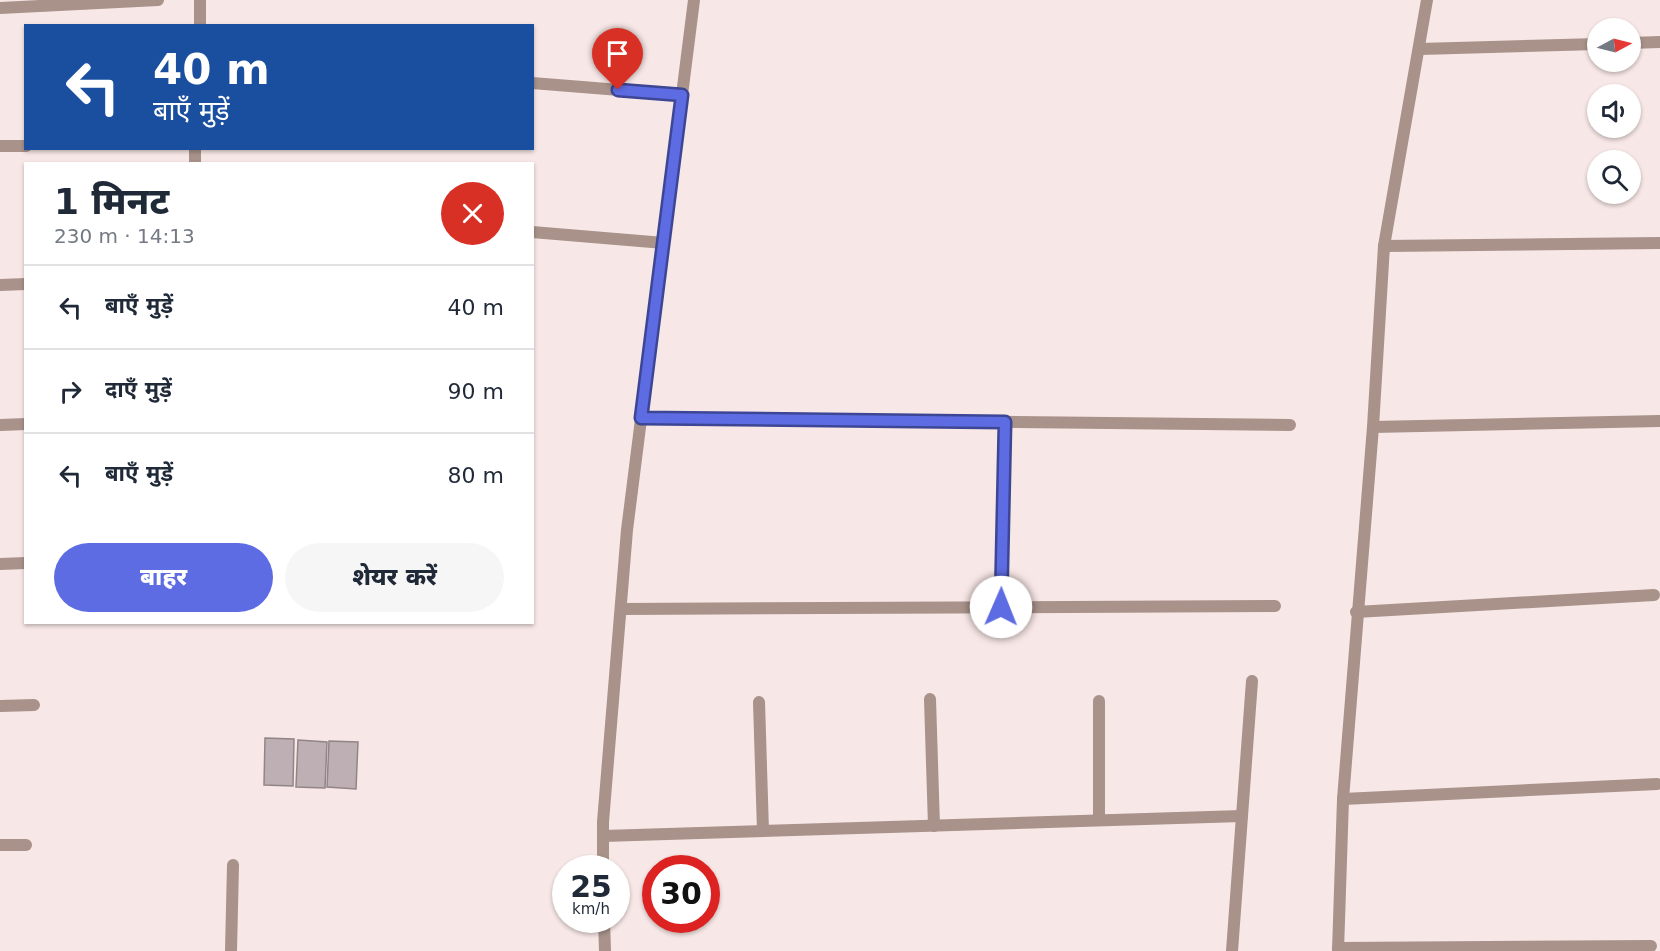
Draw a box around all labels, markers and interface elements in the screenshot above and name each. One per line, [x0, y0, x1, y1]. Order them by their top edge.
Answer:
north arrow [1587, 18, 1641, 72]
map controls [1587, 18, 1641, 204]
pin [592, 28, 643, 90]
icon: arrive [601, 37, 634, 70]
text: 40 m [153, 45, 270, 94]
icon: left [54, 48, 132, 126]
button: sound [1587, 84, 1641, 138]
text: बाएँ मुड़ें [153, 95, 230, 126]
button: search [1587, 150, 1641, 204]
text: 1 मिनट [54, 181, 169, 222]
button: close [441, 182, 504, 245]
text: 230 m · 14:13 [54, 224, 195, 248]
icon: left [54, 291, 87, 324]
text: बाएँ मुड़ें [105, 293, 173, 318]
text: 40 m [448, 295, 504, 320]
icon: right [54, 375, 87, 408]
text: दाएँ मुड़ें [105, 377, 172, 402]
text: 90 m [448, 379, 504, 404]
icon: left [54, 459, 87, 492]
text: बाएँ मुड़ें [105, 461, 173, 486]
text: 80 m [448, 463, 504, 488]
button: बाहर [54, 543, 273, 612]
button: शेयर करें [285, 543, 504, 612]
position arrow [969, 575, 1033, 639]
speed limit sign: 30 [642, 855, 720, 933]
text: 25 [570, 869, 612, 904]
text: km/h [572, 900, 610, 918]

